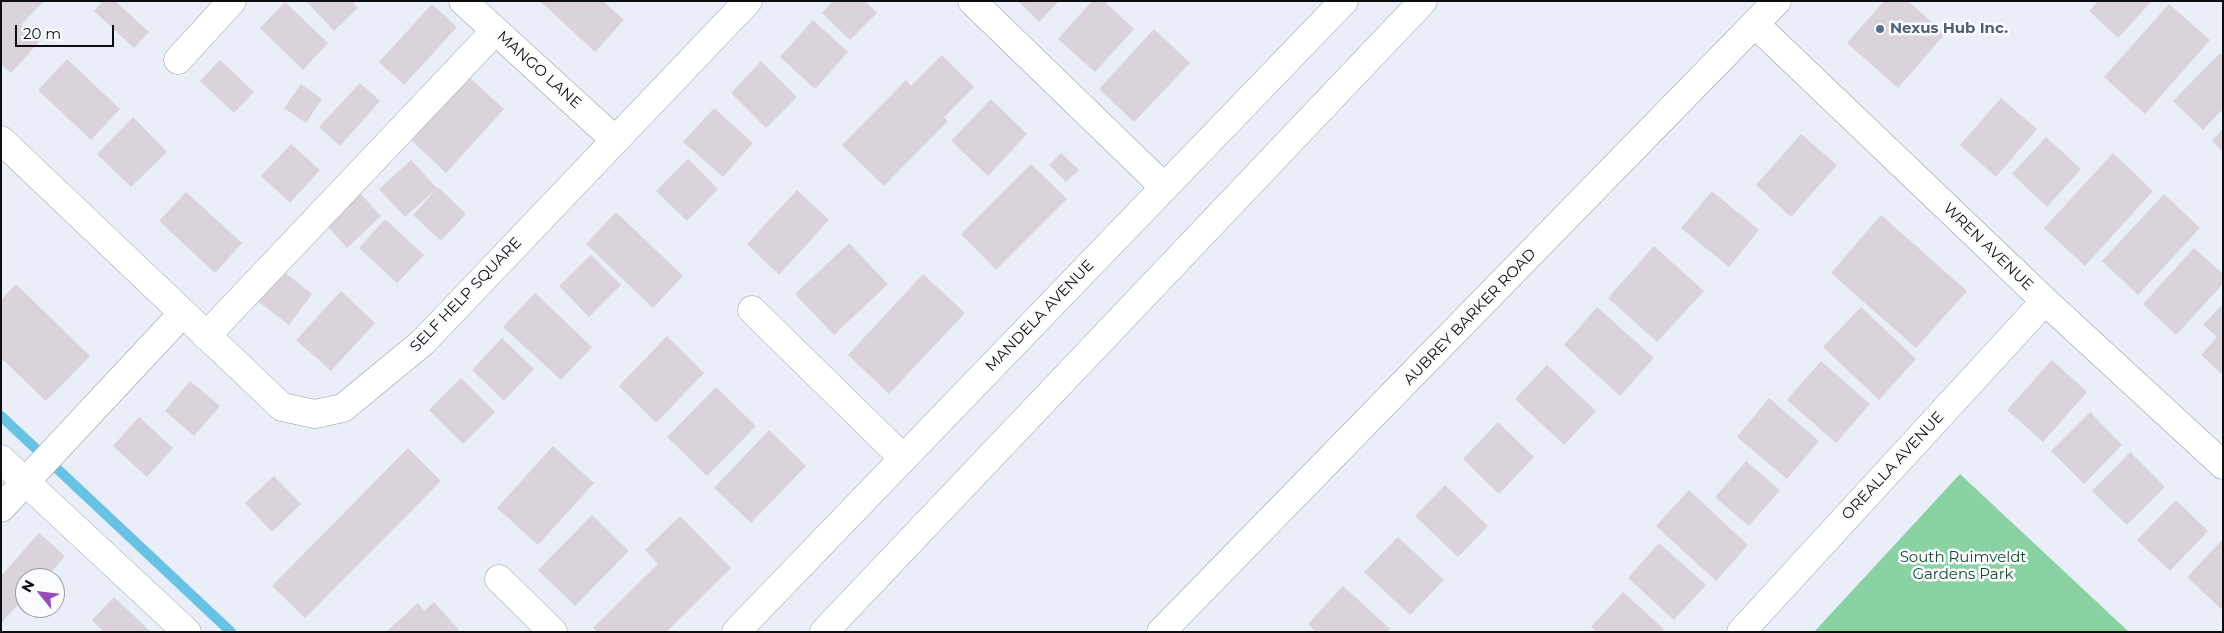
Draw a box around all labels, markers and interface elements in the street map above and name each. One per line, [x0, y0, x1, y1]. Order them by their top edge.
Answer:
scale bar [18, 15, 116, 47]
place label: Nexus Hub Inc. [1890, 20, 2008, 38]
marker: Nexus Hub Inc. [1874, 23, 1886, 35]
text: 20 m [23, 24, 61, 43]
street label: MANGO LANE [493, 27, 585, 113]
street label: WREN AVENUE [1939, 200, 2037, 294]
street label: SELF HELP SQUARE [407, 234, 525, 356]
street label: AUBREY BARKER ROAD [1400, 245, 1540, 389]
street label: MANDELA AVENUE [982, 257, 1098, 375]
street label: OREALLA AVENUE [1838, 408, 1948, 524]
park label: South Ruimveldt Gardens Park [1900, 549, 2026, 584]
north arrow [15, 568, 65, 618]
text: N [17, 577, 38, 596]

